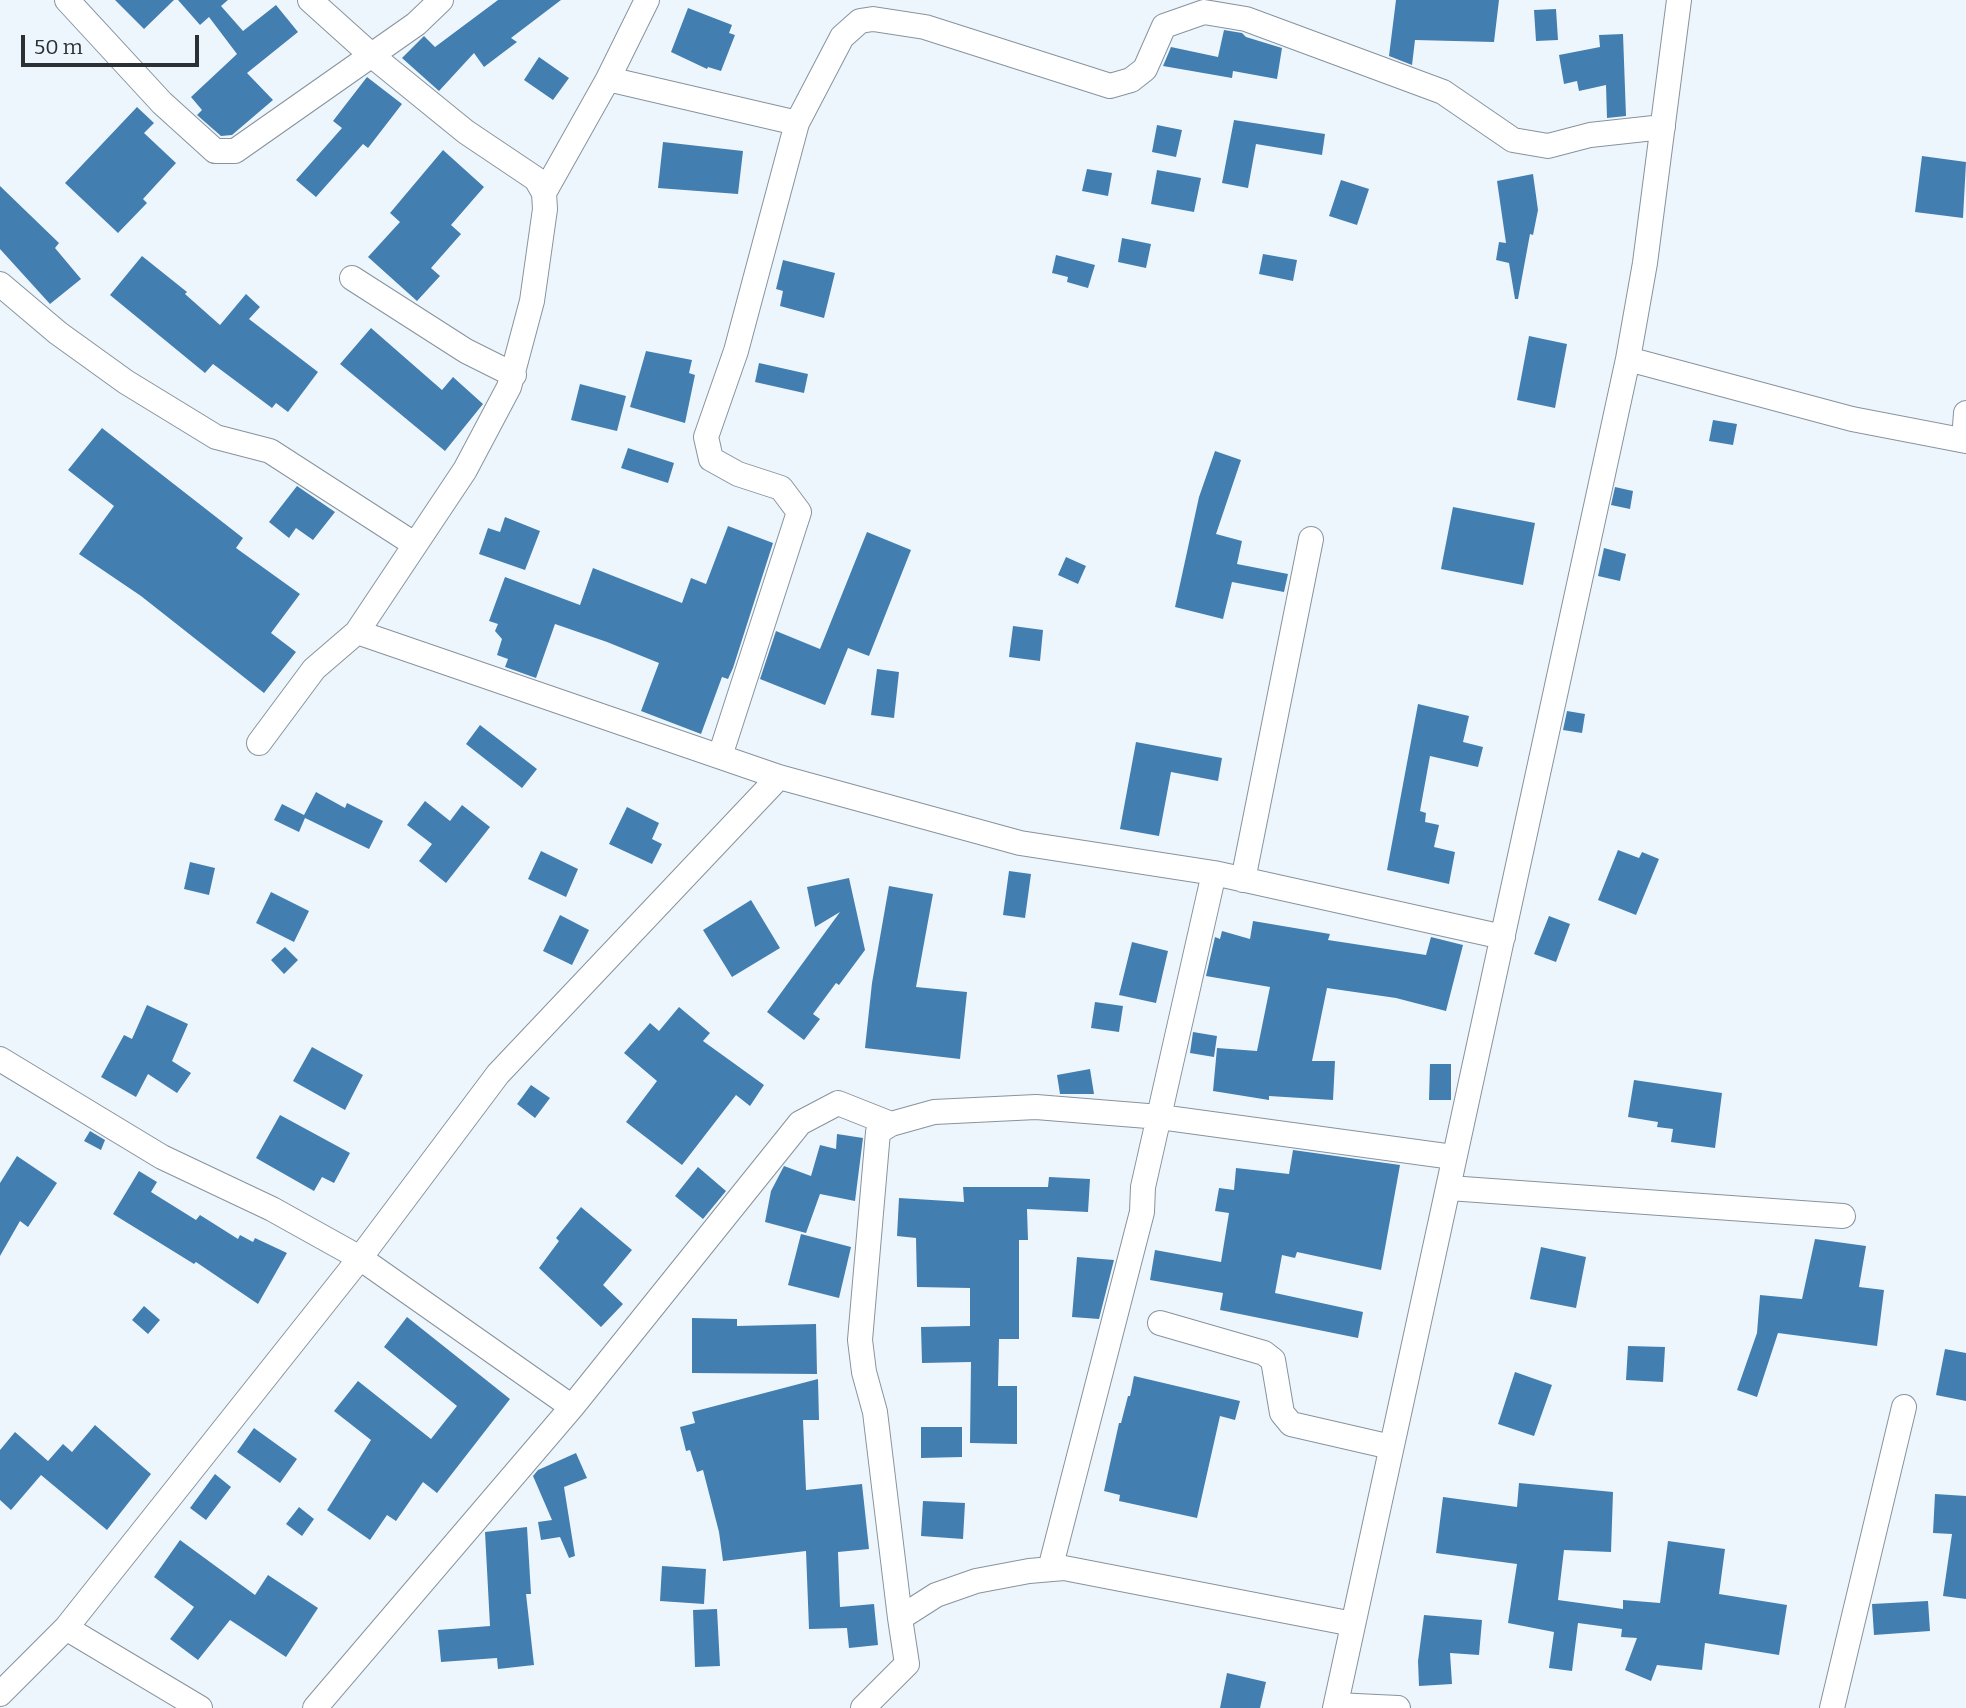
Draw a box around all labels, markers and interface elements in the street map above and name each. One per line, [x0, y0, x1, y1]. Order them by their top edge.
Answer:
scale bar [24, 21, 203, 65]
text: 50 m [34, 34, 83, 60]

